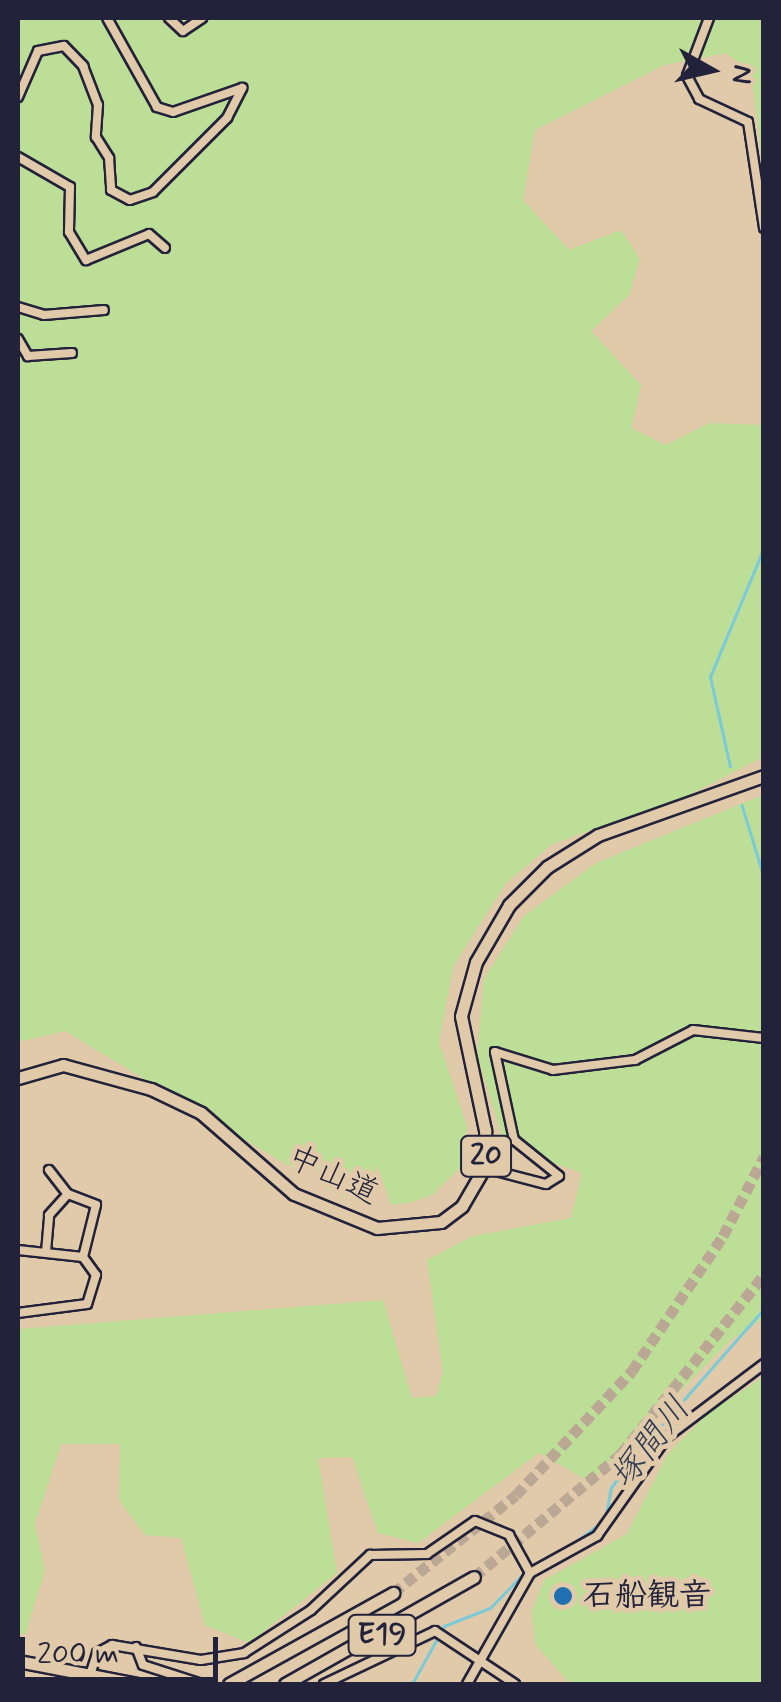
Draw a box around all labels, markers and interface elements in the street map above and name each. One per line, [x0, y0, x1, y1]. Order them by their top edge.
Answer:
north arrow [661, 20, 761, 120]
text: N [722, 62, 761, 86]
road number: 20 [458, 1131, 514, 1181]
street label: 中山道 [281, 1138, 385, 1214]
water label: 塚間川 [602, 1389, 700, 1497]
place label: 石船観音 [583, 1577, 711, 1615]
marker: 石船観音 [552, 1585, 574, 1607]
road number: E19 [347, 1610, 417, 1660]
scale bar [25, 1617, 222, 1679]
text: 200 m [37, 1635, 119, 1674]

